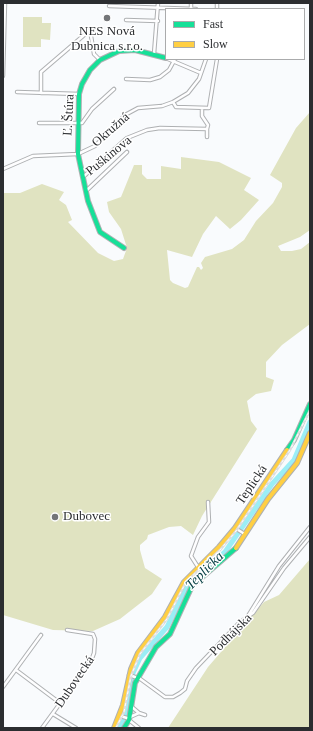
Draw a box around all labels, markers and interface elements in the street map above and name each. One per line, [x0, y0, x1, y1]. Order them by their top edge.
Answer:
legend [165, 8, 305, 60]
marker: NES Nová Dubnica s.r.o. [102, 13, 112, 23]
text: Fast [203, 17, 223, 31]
place label: NES Nová Dubnica s.r.o. [71, 24, 143, 55]
text: Slow [203, 37, 228, 51]
street label: Ľ. Štúra [60, 94, 78, 136]
street label: Okružná [89, 109, 133, 151]
street label: Puškinova [83, 133, 135, 179]
street label: Teplická [233, 462, 271, 508]
place label: Dubovec [63, 509, 110, 525]
marker: Dubovec [50, 512, 60, 522]
water label: Teplička [182, 548, 228, 594]
street label: Podhájska [207, 611, 255, 659]
street label: Dubovecká [52, 653, 98, 711]

